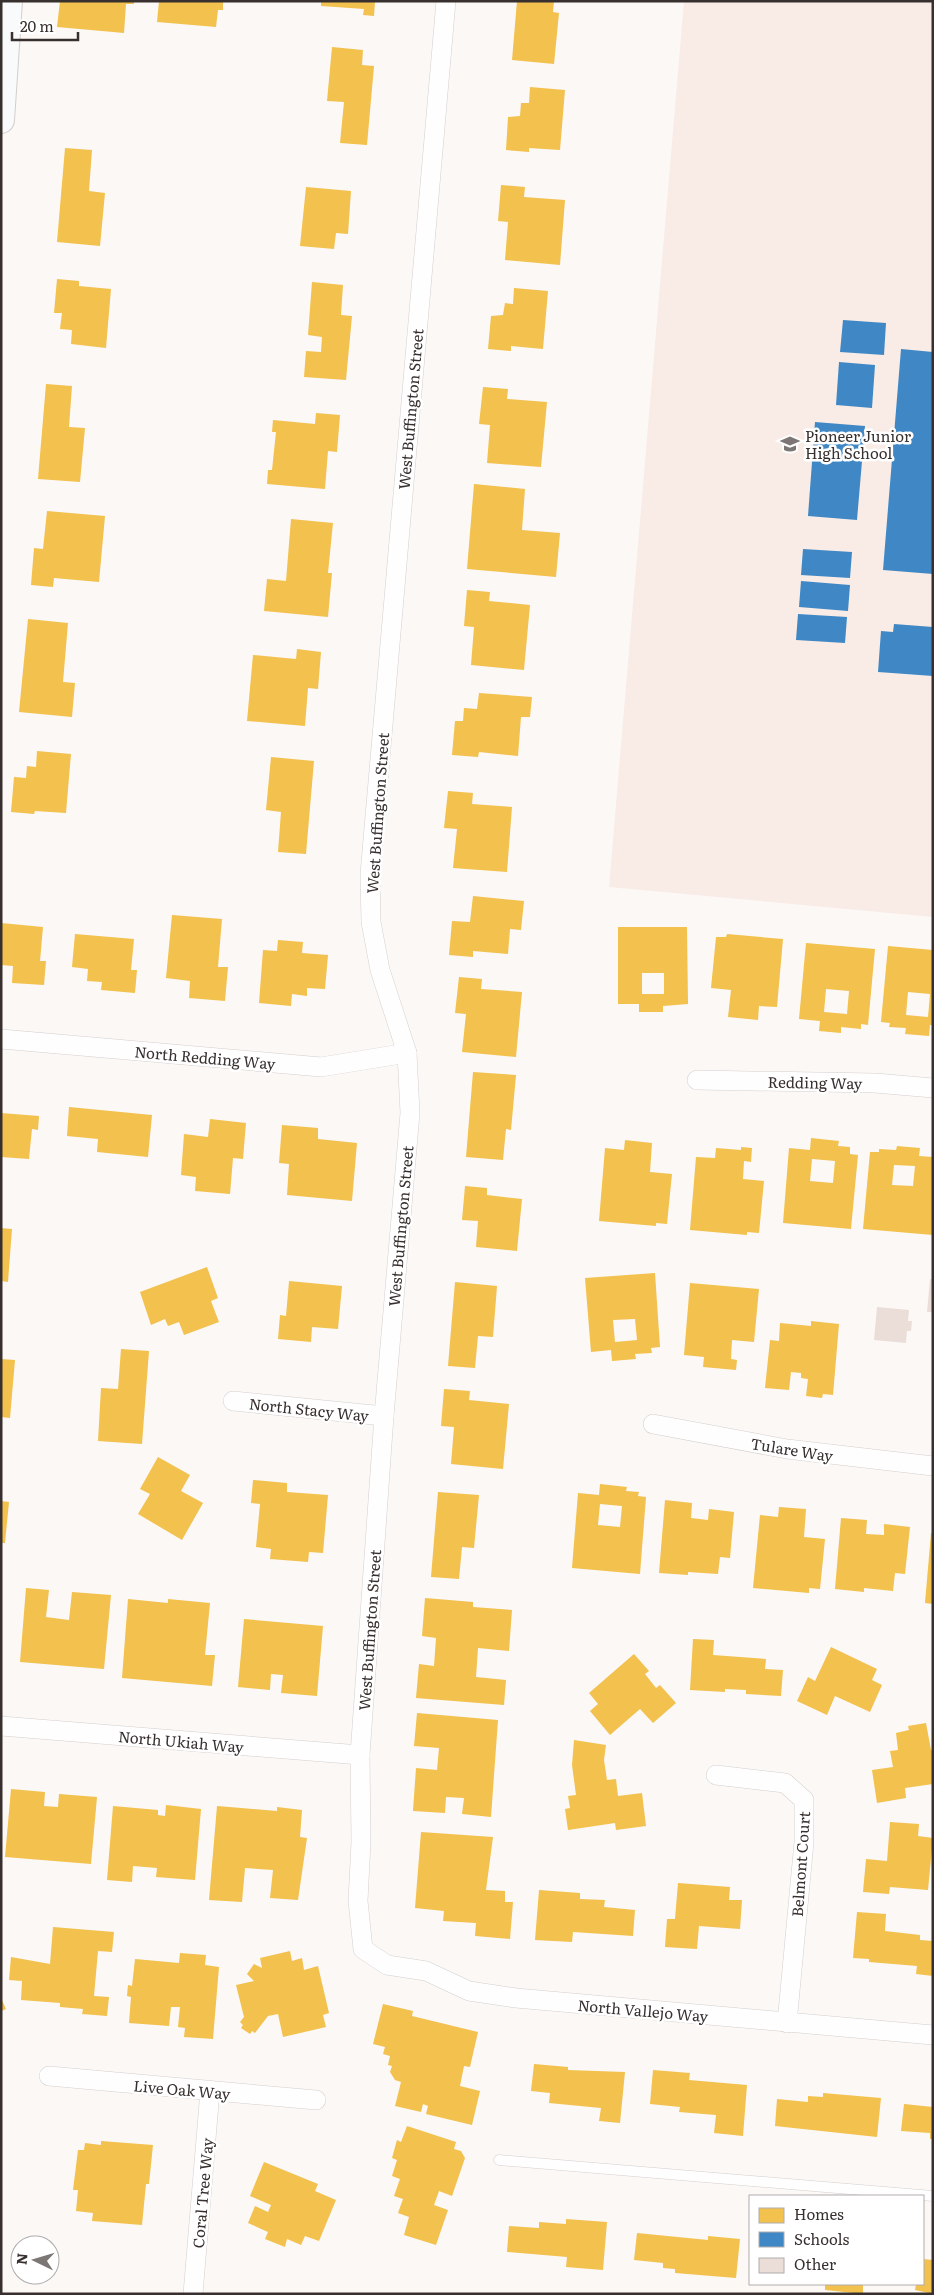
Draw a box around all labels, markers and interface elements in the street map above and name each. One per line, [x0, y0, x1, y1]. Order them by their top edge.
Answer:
scale bar [12, 10, 79, 42]
text: 20 m [20, 14, 54, 37]
street label: West Buffington Street [392, 328, 428, 490]
place label: Pioneer Junior High School [805, 424, 911, 464]
school or university icon: Pioneer Junior High School [779, 433, 801, 455]
street label: West Buffington Street [360, 732, 394, 894]
street label: North Redding Way [134, 1039, 277, 1075]
street label: Redding Way [767, 1070, 863, 1094]
street label: West Buffington Street [382, 1145, 418, 1307]
street label: North Stacy Way [248, 1391, 370, 1427]
street label: Tulare Way [749, 1431, 835, 1467]
street label: West Buffington Street [352, 1549, 386, 1711]
street label: North Ukiah Way [117, 1724, 245, 1758]
street label: Belmont Court [785, 1810, 815, 1918]
street label: North Vallejo Way [577, 1993, 709, 2027]
street label: Live Oak Way [133, 2073, 232, 2105]
street label: Coral Tree Way [186, 2137, 218, 2249]
legend [749, 2195, 924, 2285]
text: Homes [794, 2202, 844, 2225]
text: Schools [794, 2227, 850, 2250]
north arrow [10, 2235, 60, 2285]
text: N [11, 2252, 32, 2266]
text: Other [794, 2252, 836, 2275]

